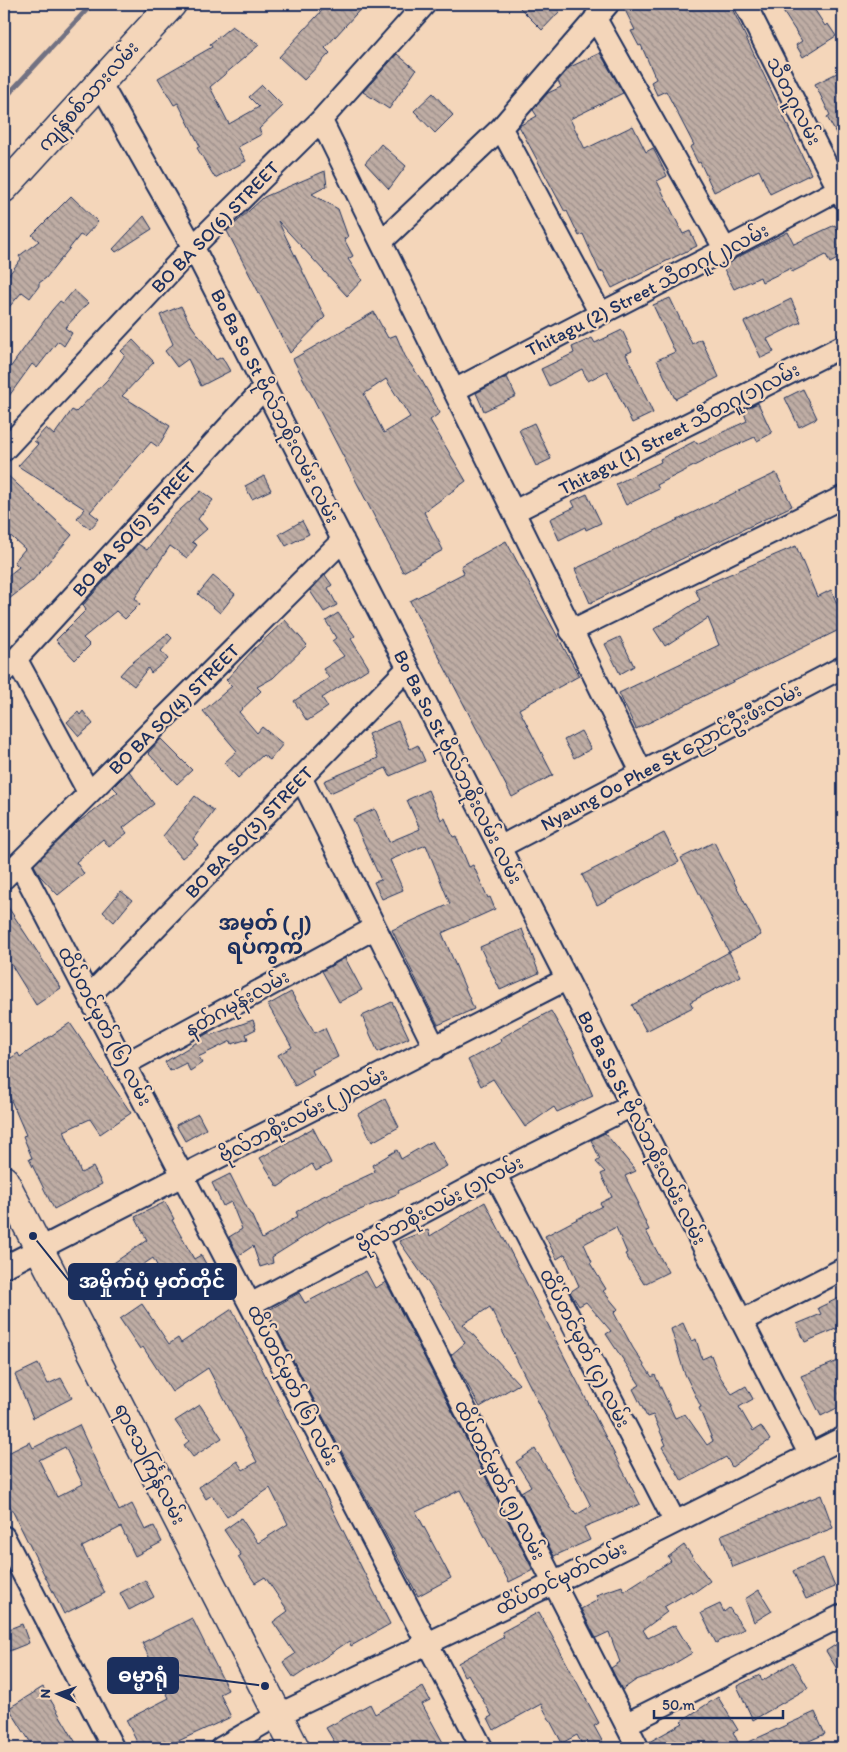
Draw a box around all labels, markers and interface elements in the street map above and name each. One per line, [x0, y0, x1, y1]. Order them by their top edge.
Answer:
street label: ကျန်စစ်သားလမ်း [30, 34, 146, 158]
street label: သီတဂူလမ်း [757, 52, 829, 151]
street label: BO BA SO(6) STREET [146, 156, 284, 298]
street label: Thitagu (2) Street သီတဂူ(၂)လမ်း [520, 216, 775, 366]
street label: Bo Ba So St ဗိုလ်ဘစိုးလမ်း လမ်း [201, 284, 347, 529]
street label: Thitagu (1) Street သီတဂူ(၁)လမ်း [553, 355, 806, 504]
street label: BO BA SO(5) STREET [67, 456, 201, 602]
street label: BO BA SO(4) STREET [104, 638, 245, 779]
street label: Bo Ba So St ဗိုလ်ဘစိုးလမ်း လမ်း [384, 645, 530, 890]
street label: Nyaung Oo Phee St ညောင်ဦးဖီးလမ်း [535, 676, 807, 839]
street label: BO BA SO(3) STREET [180, 761, 318, 903]
district label: အမှတ် (၂) ရပ်ကွက် [219, 907, 311, 964]
street label: ထိပ်တင်မှတ် (၆) လမ်း [49, 941, 159, 1112]
street label: နတ်ဂမုန်းလမ်း [179, 962, 296, 1046]
street label: Bo Ba So St ဗိုလ်ဘစိုးလမ်း လမ်း [568, 1006, 714, 1251]
street label: ဗိုလ်ဘစိုးလမ်း (၂)လမ်း [214, 1060, 393, 1172]
street label: ဗိုလ်ဘစိုးလမ်း (၁)လမ်း [351, 1148, 529, 1262]
street label: ထိပ်တင်မှတ် (၄) လမ်း [530, 1263, 638, 1434]
callout: အမှိုက်ပုံ မှတ်တိုင် [69, 1264, 236, 1299]
text: အမှိုက်ပုံ မှတ်တိုင် [79, 1268, 225, 1297]
street label: ထိပ်တင်မှတ် (၆) လမ်း [238, 1299, 346, 1472]
street label: ထိပ်တင်မှတ် (၅) လမ်း [445, 1395, 553, 1566]
street label: ရာဇသင်္ကြန်လမ်း [106, 1398, 193, 1531]
street label: ထိပ်တင်မှတ်လမ်း [490, 1534, 632, 1624]
callout: ဓမ္မာရုံ [108, 1658, 178, 1693]
text: ဓမ္မာရုံ [118, 1663, 168, 1691]
north arrow [32, 1670, 82, 1720]
scale bar [654, 1687, 783, 1719]
text: N [37, 1689, 54, 1699]
text: 50 m [662, 1696, 695, 1714]

